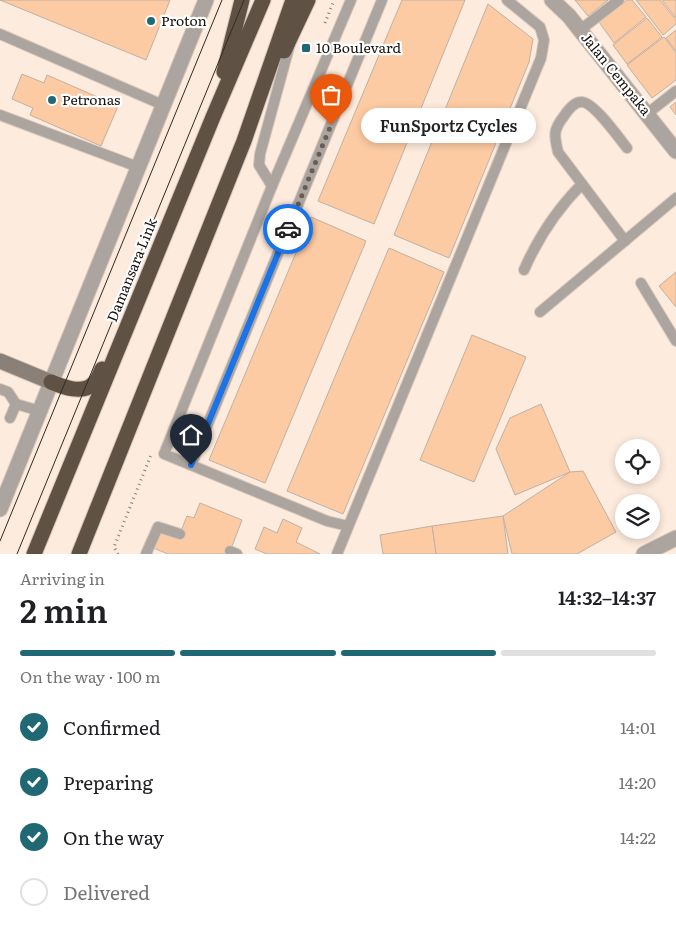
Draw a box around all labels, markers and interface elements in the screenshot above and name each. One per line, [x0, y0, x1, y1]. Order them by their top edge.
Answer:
place label: Proton [161, 10, 207, 30]
marker: Proton [145, 15, 157, 27]
street label: Jalan Cempaka [577, 28, 657, 119]
place label: 10 Boulevard [316, 37, 401, 57]
marker: 10 Boulevard [300, 42, 312, 54]
pin [310, 74, 352, 125]
icon: bag [317, 81, 345, 109]
place label: Petronas [62, 89, 120, 109]
marker: Petronas [46, 94, 58, 106]
callout: FunSportz Cycles [361, 108, 536, 142]
text: FunSportz Cycles [380, 113, 517, 137]
courier [263, 204, 313, 254]
street label: Damansara Link [101, 214, 161, 325]
icon: car [274, 215, 302, 243]
pin [170, 414, 212, 465]
icon: home [177, 421, 205, 449]
map controls [615, 439, 660, 539]
button: locate [615, 439, 660, 484]
button: layers [615, 494, 660, 539]
text: Arriving in [20, 566, 105, 590]
text: 14:32–14:37 [558, 583, 656, 611]
text: 2 min [20, 585, 108, 633]
text: On the way · 100 m [20, 664, 160, 688]
icon: check [20, 713, 48, 741]
text: Confirmed [63, 713, 161, 741]
text: 14:01 [620, 715, 656, 739]
icon: check [20, 768, 48, 796]
text: Preparing [63, 768, 153, 796]
text: 14:20 [619, 770, 656, 794]
icon: check [20, 823, 48, 851]
text: On the way [63, 823, 164, 851]
text: 14:22 [620, 825, 656, 849]
text: Delivered [63, 878, 150, 906]

